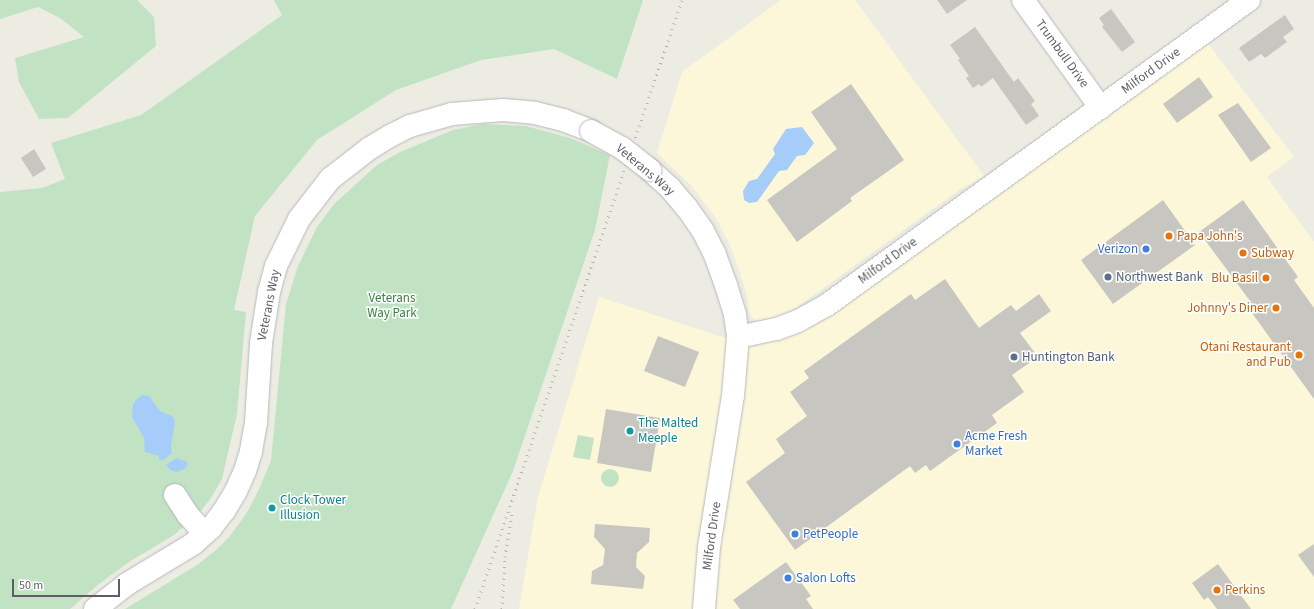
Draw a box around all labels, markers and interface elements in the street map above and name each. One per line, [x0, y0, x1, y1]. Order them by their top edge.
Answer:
street label: Trumbull Drive [1032, 17, 1092, 91]
street label: Milford Drive [1118, 44, 1184, 98]
street label: Veterans Way [612, 141, 678, 199]
place label: Papa John's [1177, 228, 1242, 244]
marker: Papa John's [1164, 231, 1174, 241]
street label: Milford Drive [855, 234, 921, 288]
place label: Verizon [1098, 241, 1138, 257]
marker: Verizon [1141, 244, 1151, 254]
place label: Subway [1251, 245, 1294, 261]
marker: Subway [1238, 248, 1248, 258]
street label: Veterans Way [254, 268, 284, 342]
place label: Northwest Bank [1116, 269, 1203, 285]
place label: Blu Basil [1211, 270, 1258, 286]
marker: Northwest Bank [1103, 272, 1113, 282]
marker: Blu Basil [1261, 273, 1271, 283]
park label: Veterans Way Park [367, 291, 417, 322]
place label: Johnny's Diner [1187, 300, 1268, 316]
marker: Johnny's Diner [1271, 303, 1281, 313]
place label: Otani Restaurant and Pub [1200, 340, 1291, 371]
place label: Huntington Bank [1022, 349, 1115, 365]
marker: Otani Restaurant and Pub [1294, 350, 1304, 360]
marker: Huntington Bank [1009, 352, 1019, 362]
place label: The Malted Meeple [638, 416, 698, 447]
marker: The Malted Meeple [625, 426, 635, 436]
place label: Acme Fresh Market [965, 429, 1027, 460]
marker: Acme Fresh Market [952, 439, 962, 449]
place label: Clock Tower Illusion [280, 493, 346, 524]
street label: Milford Drive [699, 501, 725, 571]
marker: Clock Tower Illusion [267, 503, 277, 513]
place label: PetPeople [803, 526, 858, 542]
marker: PetPeople [790, 529, 800, 539]
place label: Salon Lofts [796, 570, 856, 586]
scale bar [14, 571, 122, 597]
marker: Salon Lofts [783, 573, 793, 583]
text: 50 m [19, 577, 43, 594]
place label: Perkins [1225, 582, 1265, 598]
marker: Perkins [1212, 585, 1222, 595]

